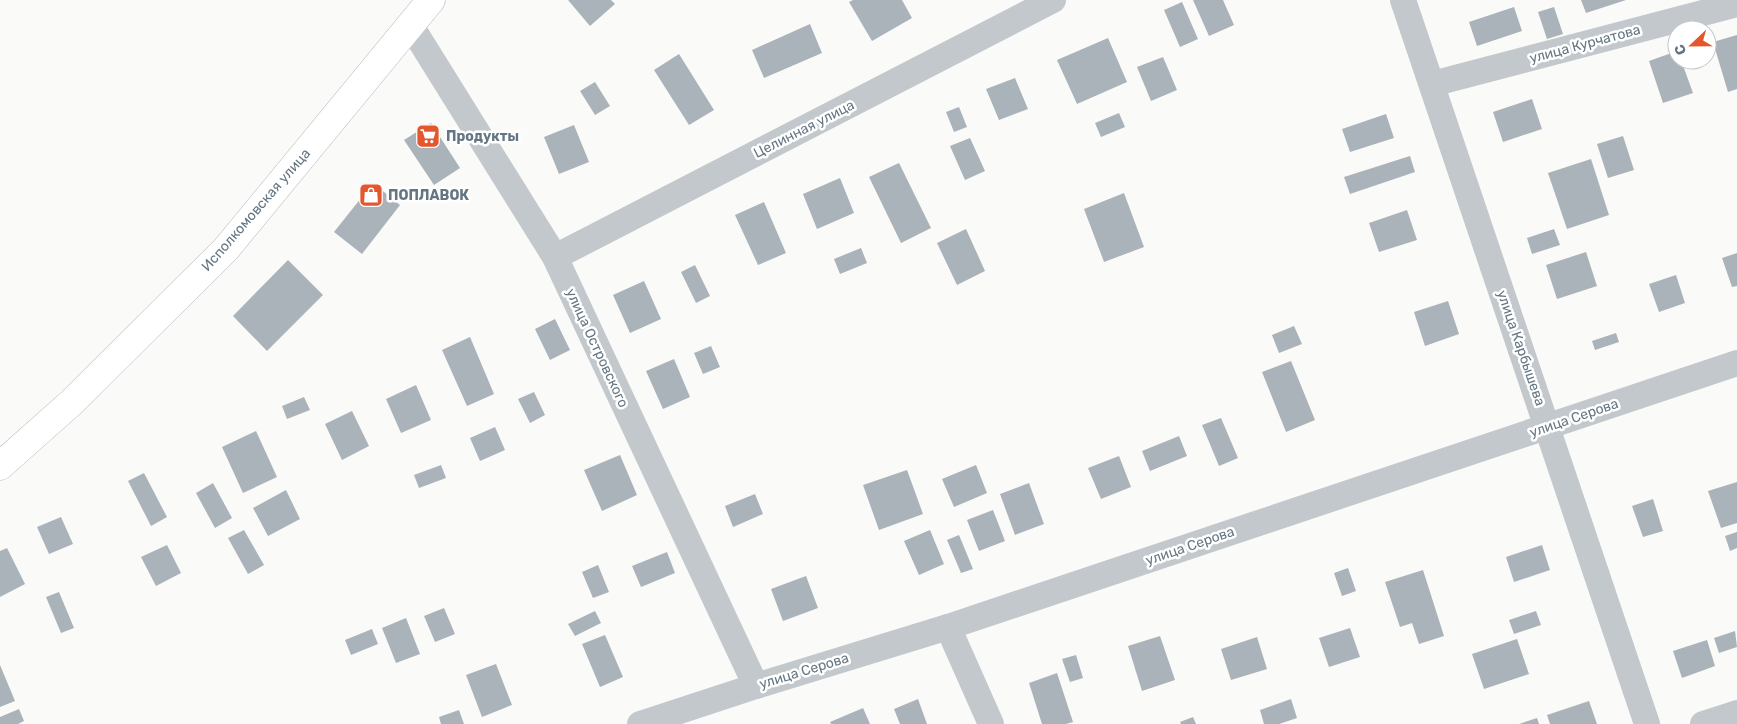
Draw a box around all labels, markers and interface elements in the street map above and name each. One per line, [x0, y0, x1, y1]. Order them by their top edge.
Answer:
north arrow [1667, 20, 1717, 70]
street label: улица Курчатова [1528, 21, 1642, 67]
text: С [1671, 42, 1690, 57]
street label: Целинная улица [751, 96, 857, 162]
supermarket icon: Продукты [415, 123, 441, 149]
place label: Продукты [446, 128, 519, 145]
street label: Исполкомовская улица [198, 145, 314, 275]
shop icon: ПОПЛАВОК [358, 182, 384, 208]
place label: ПОПЛАВОК [388, 187, 469, 204]
street label: улица Островского [562, 286, 632, 410]
street label: улица Карбышева [1493, 288, 1549, 408]
street label: улица Серова [1527, 395, 1621, 441]
street label: улица Серова [1143, 523, 1237, 569]
street label: улица Серова [757, 649, 851, 693]

